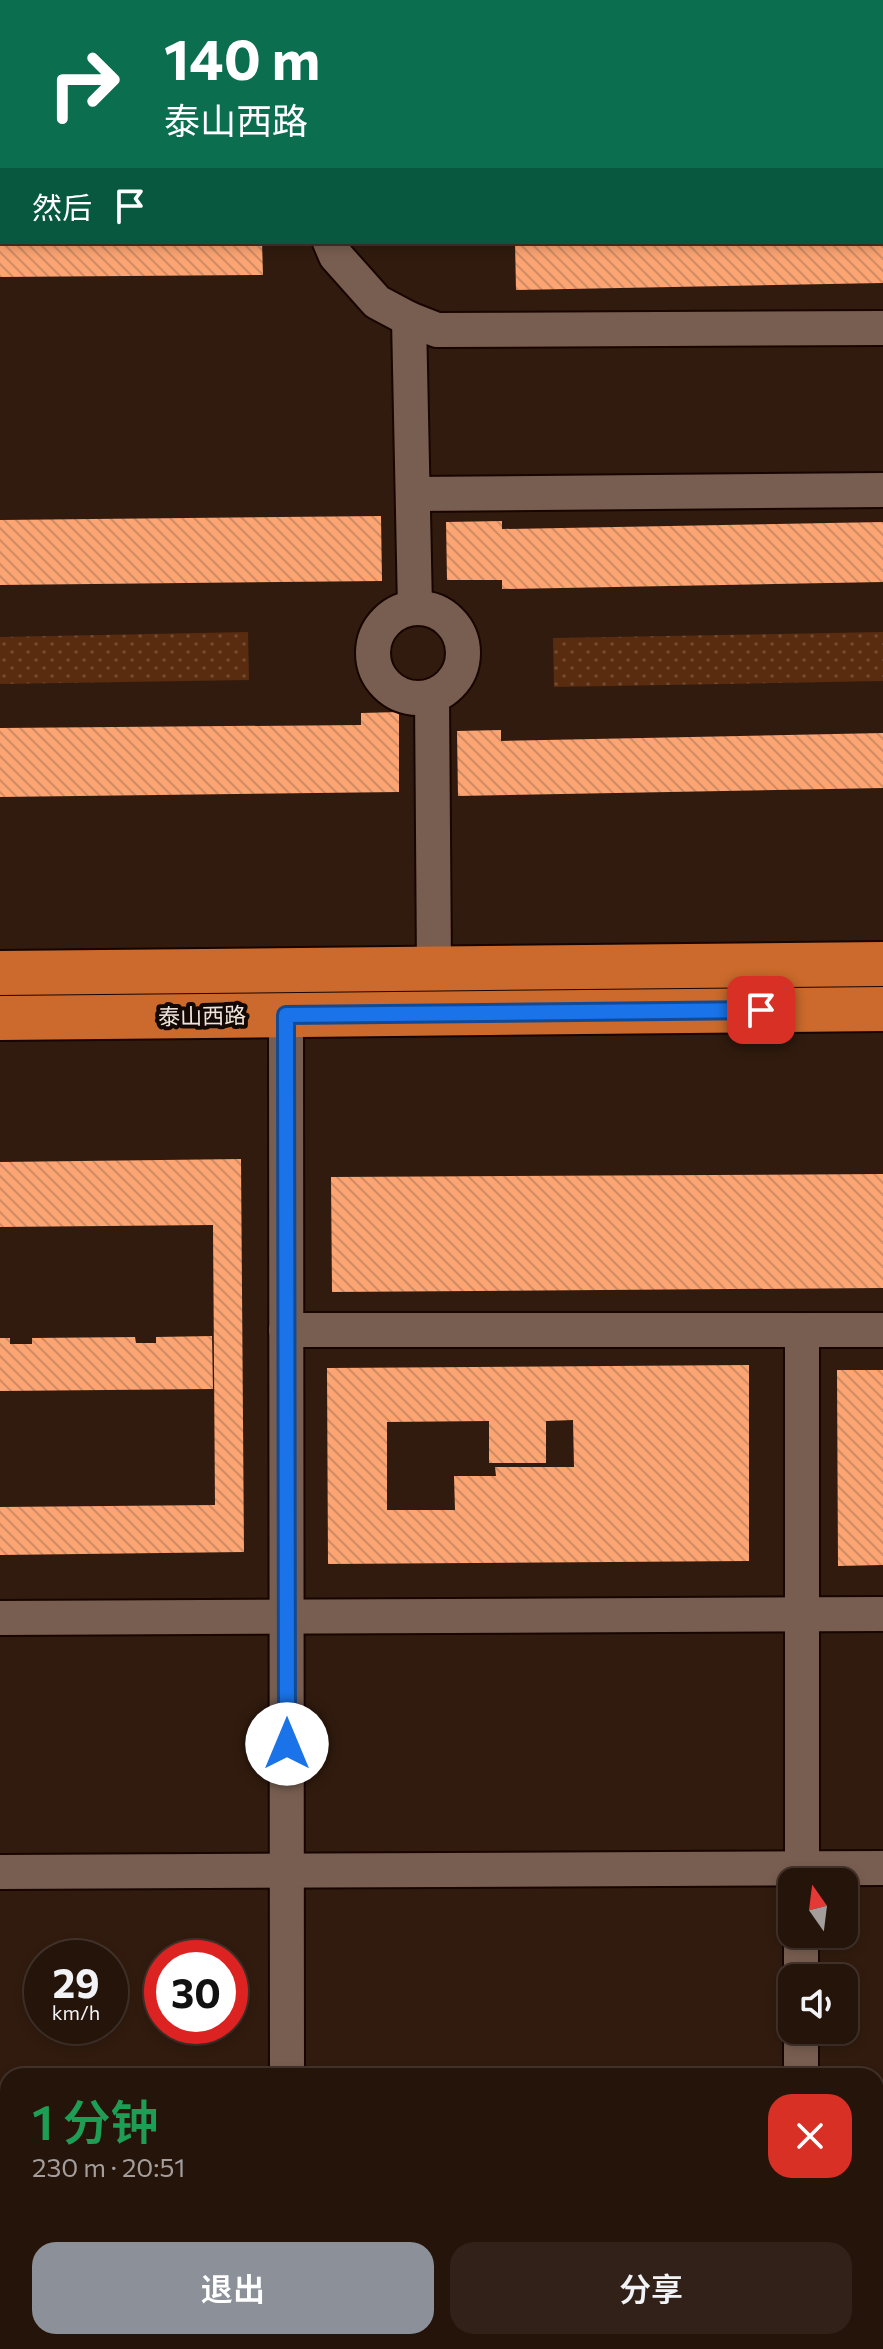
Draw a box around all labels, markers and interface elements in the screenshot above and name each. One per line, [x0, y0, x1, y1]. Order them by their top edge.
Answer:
text: 140 m [164, 23, 320, 92]
icon: right [32, 32, 136, 136]
text: 泰山西路 [164, 97, 308, 141]
icon: arrive [108, 184, 152, 228]
text: 然后 [32, 188, 92, 225]
pin [727, 976, 795, 1044]
icon: arrive [739, 988, 783, 1032]
street label: 泰山西路 [158, 1001, 246, 1030]
position arrow [245, 1702, 329, 1786]
north arrow [778, 1868, 858, 1948]
map controls [778, 1868, 858, 2044]
speed limit sign: 30 [144, 1940, 248, 2044]
text: 29 [52, 1957, 100, 2006]
button: sound [778, 1964, 858, 2044]
text: km/h [52, 2000, 100, 2024]
text: 1 分钟 [32, 2091, 159, 2150]
button: close [768, 2094, 852, 2178]
text: 230 m · 20:51 [32, 2151, 185, 2182]
button: 退出 [32, 2242, 434, 2334]
button: 分享 [450, 2242, 852, 2334]

